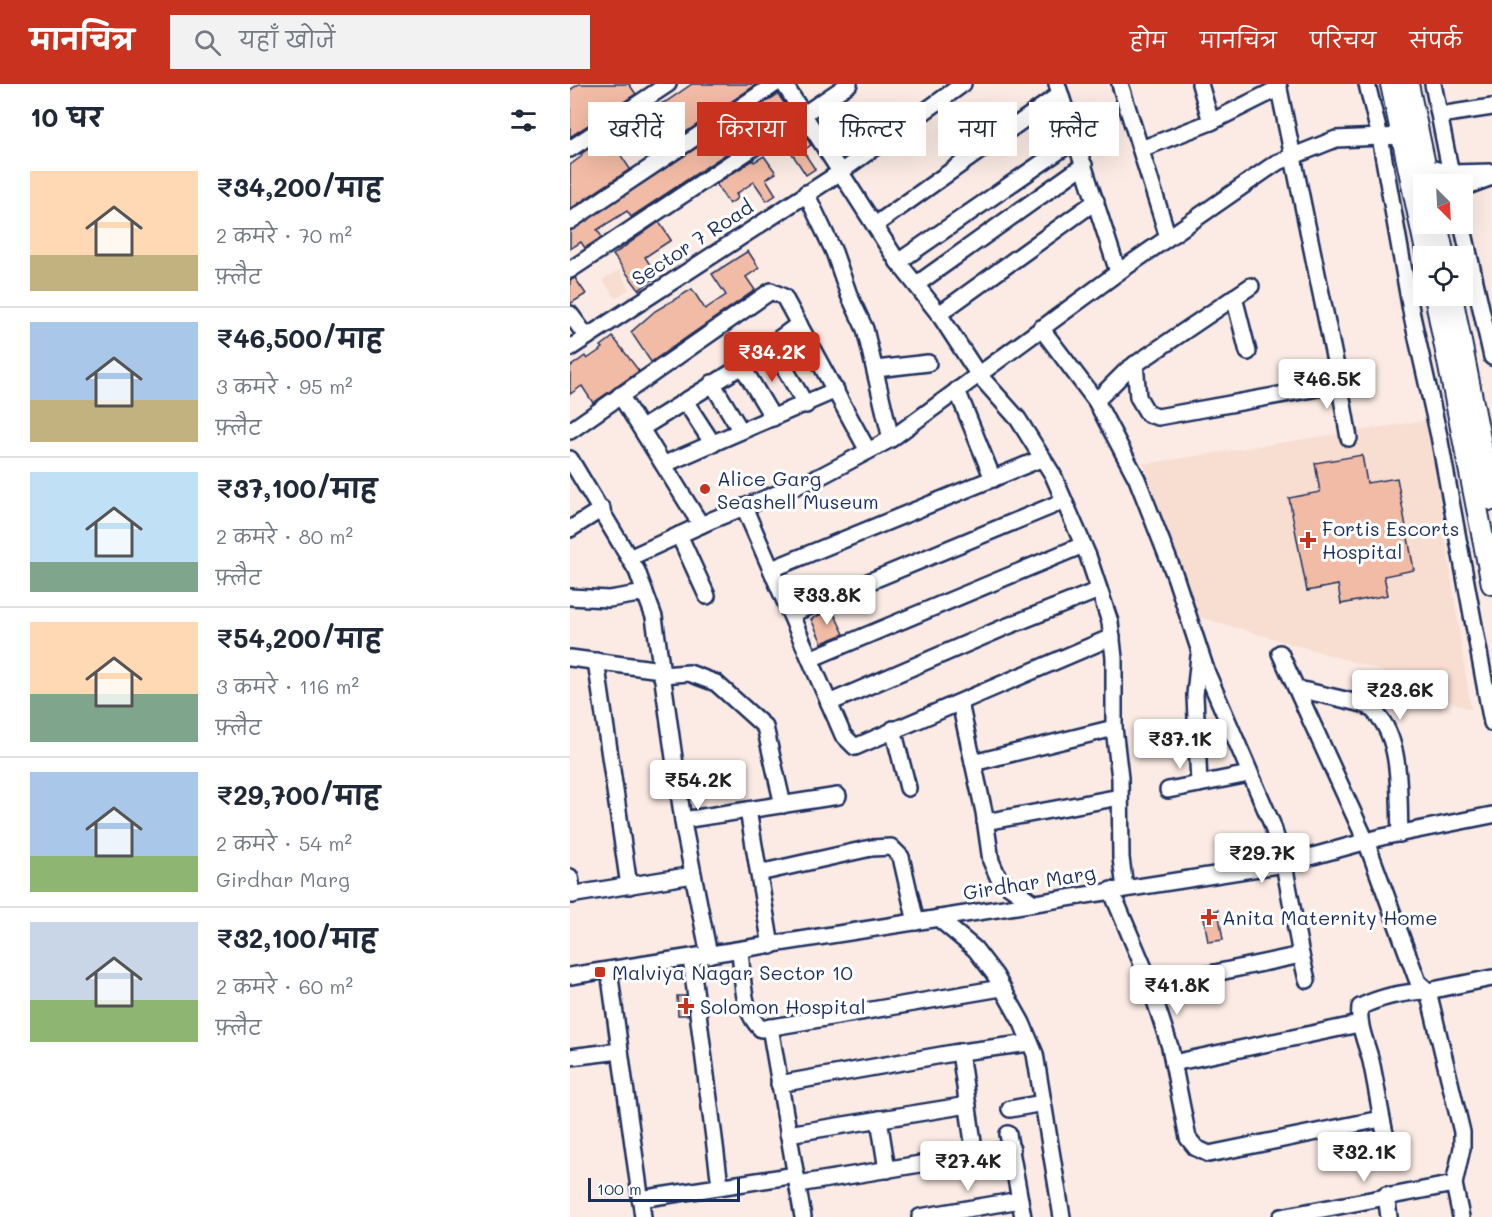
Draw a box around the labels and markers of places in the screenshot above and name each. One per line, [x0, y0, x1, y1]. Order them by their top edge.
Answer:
pin: ₹34.2K [723, 332, 821, 383]
pin: ₹46.5K [1278, 359, 1376, 410]
place label: Alice Garg Seashell Museum [717, 465, 879, 514]
marker: Alice Garg Seashell Museum [698, 482, 712, 496]
place label: Fortis Escorts Hospital [1322, 515, 1459, 564]
marker: Fortis Escorts Hospital [1299, 531, 1317, 549]
pin: ₹33.8K [778, 575, 876, 626]
pin: ₹23.6K [1351, 670, 1449, 721]
pin: ₹37.1K [1131, 719, 1229, 770]
pin: ₹54.2K [649, 760, 747, 811]
pin: ₹29.7K [1213, 833, 1311, 884]
place label: Anita Maternity Home [1222, 904, 1438, 930]
marker: Anita Maternity Home [1200, 908, 1218, 926]
place label: Malviya Nagar Sector 10 [612, 959, 853, 985]
marker: Malviya Nagar Sector 10 [593, 965, 607, 979]
pin: ₹41.8K [1128, 965, 1226, 1016]
place label: Solomon Hospital [700, 993, 866, 1019]
marker: Solomon Hospital [677, 997, 695, 1015]
pin: ₹32.1K [1315, 1132, 1413, 1183]
pin: ₹27.4K [919, 1141, 1017, 1192]

